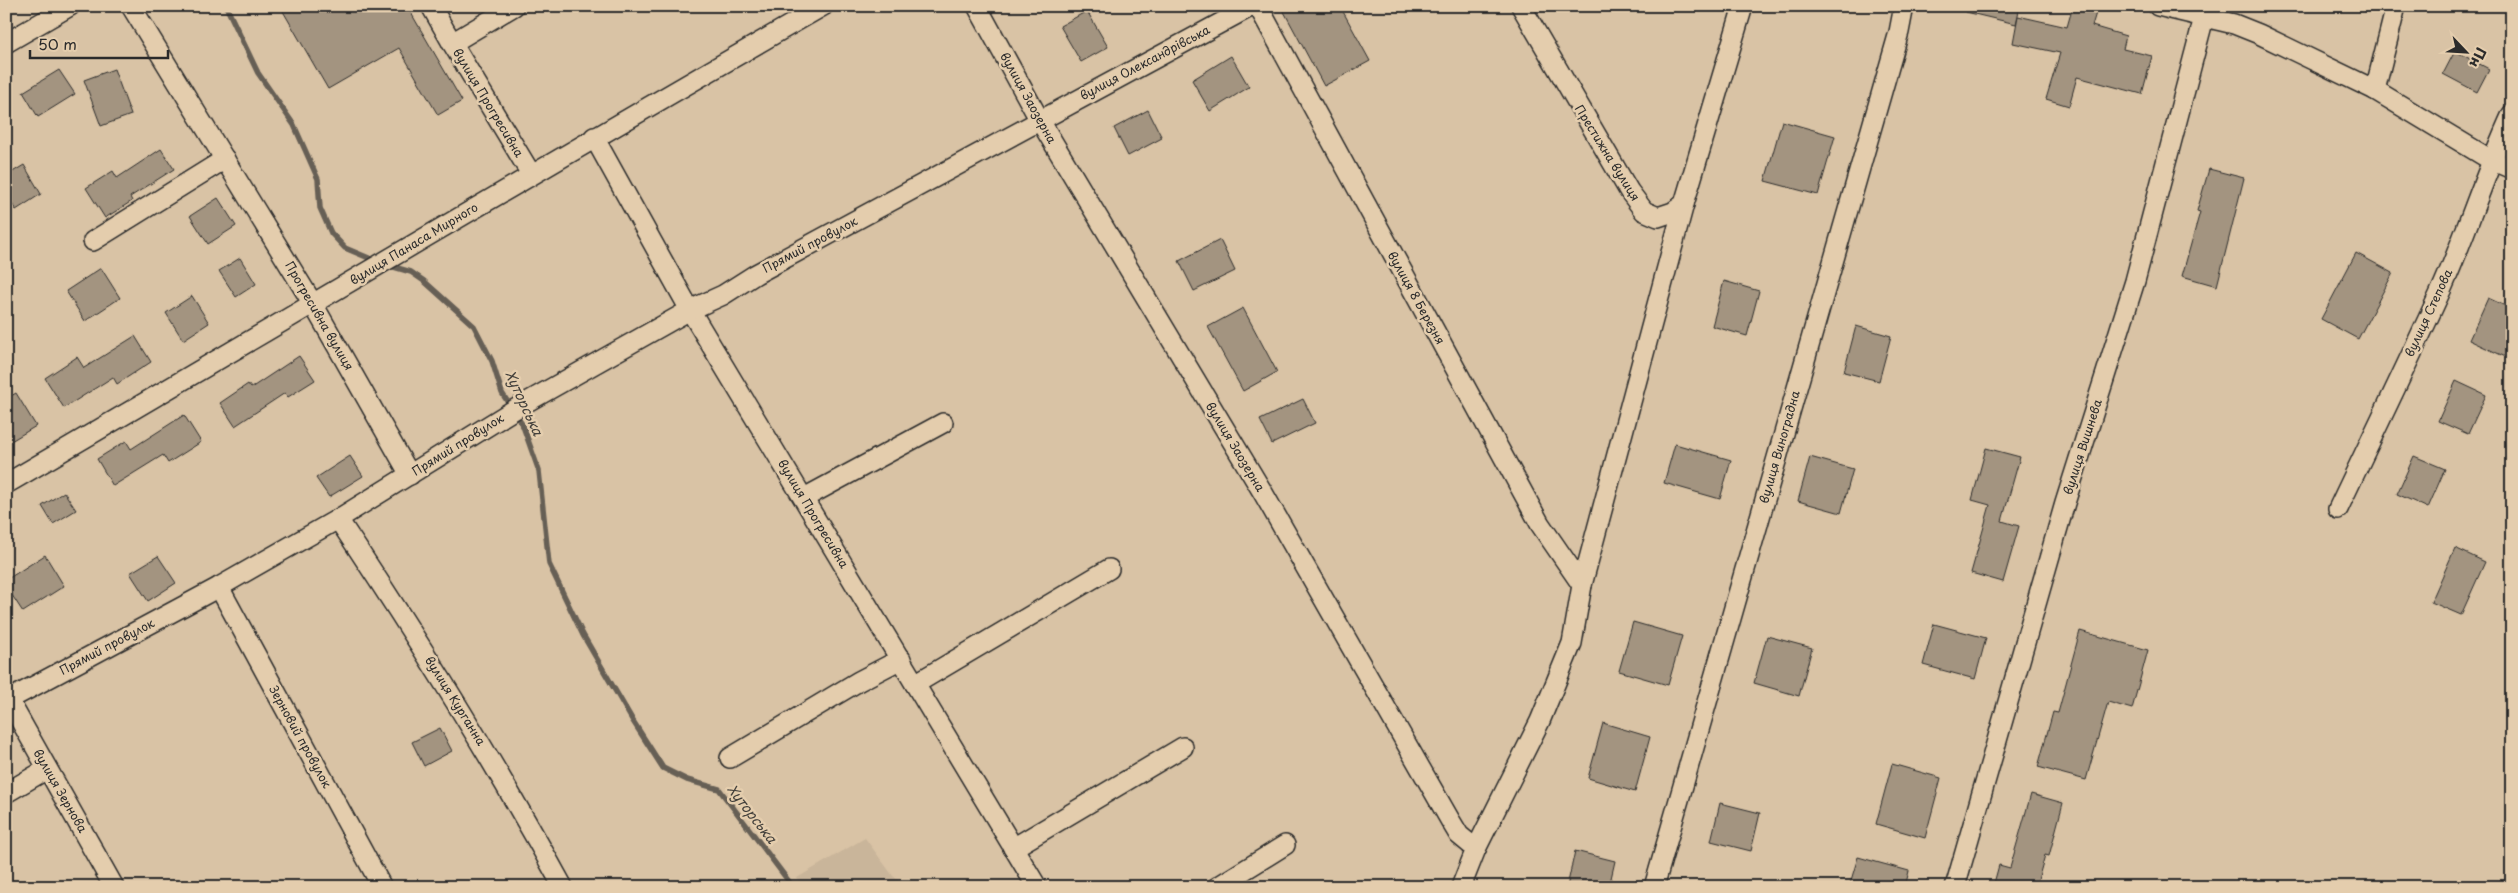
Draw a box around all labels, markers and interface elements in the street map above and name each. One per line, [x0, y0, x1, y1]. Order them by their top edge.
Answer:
street label: вулиця Олександрівська [1076, 20, 1213, 104]
scale bar [30, 28, 168, 60]
north arrow [2440, 28, 2490, 78]
text: 50 m [38, 32, 77, 55]
text: Пн [2464, 44, 2492, 71]
street label: вулиця Прогресивна [449, 45, 529, 161]
street label: вулиця Заозерна [996, 49, 1062, 147]
street label: Престижна вулиця [1571, 101, 1645, 204]
street label: вулиця Панаса Мирного [346, 198, 481, 289]
street label: Прямий провулок [759, 211, 861, 277]
street label: вулиця 8 Березня [1384, 248, 1450, 347]
street label: Прогресивна вулиця [281, 258, 359, 373]
street label: вулиця Степова [2400, 265, 2457, 359]
water label: Хуторська [500, 367, 549, 440]
street label: вулиця Виноградна [1754, 388, 1804, 505]
street label: вулиця Вишнева [2058, 396, 2106, 497]
street label: вулиця Заозерна [1202, 398, 1270, 495]
street label: Прямий провулок [408, 408, 508, 480]
street label: вулиця Прогресивна [774, 456, 854, 572]
street label: Прямий провулок [56, 613, 158, 679]
street label: вулиця Курганна [421, 652, 491, 749]
street label: Зерновий провулок [265, 682, 337, 792]
street label: вулиця Зернова [30, 745, 92, 836]
water label: Хуторська [723, 780, 783, 849]

